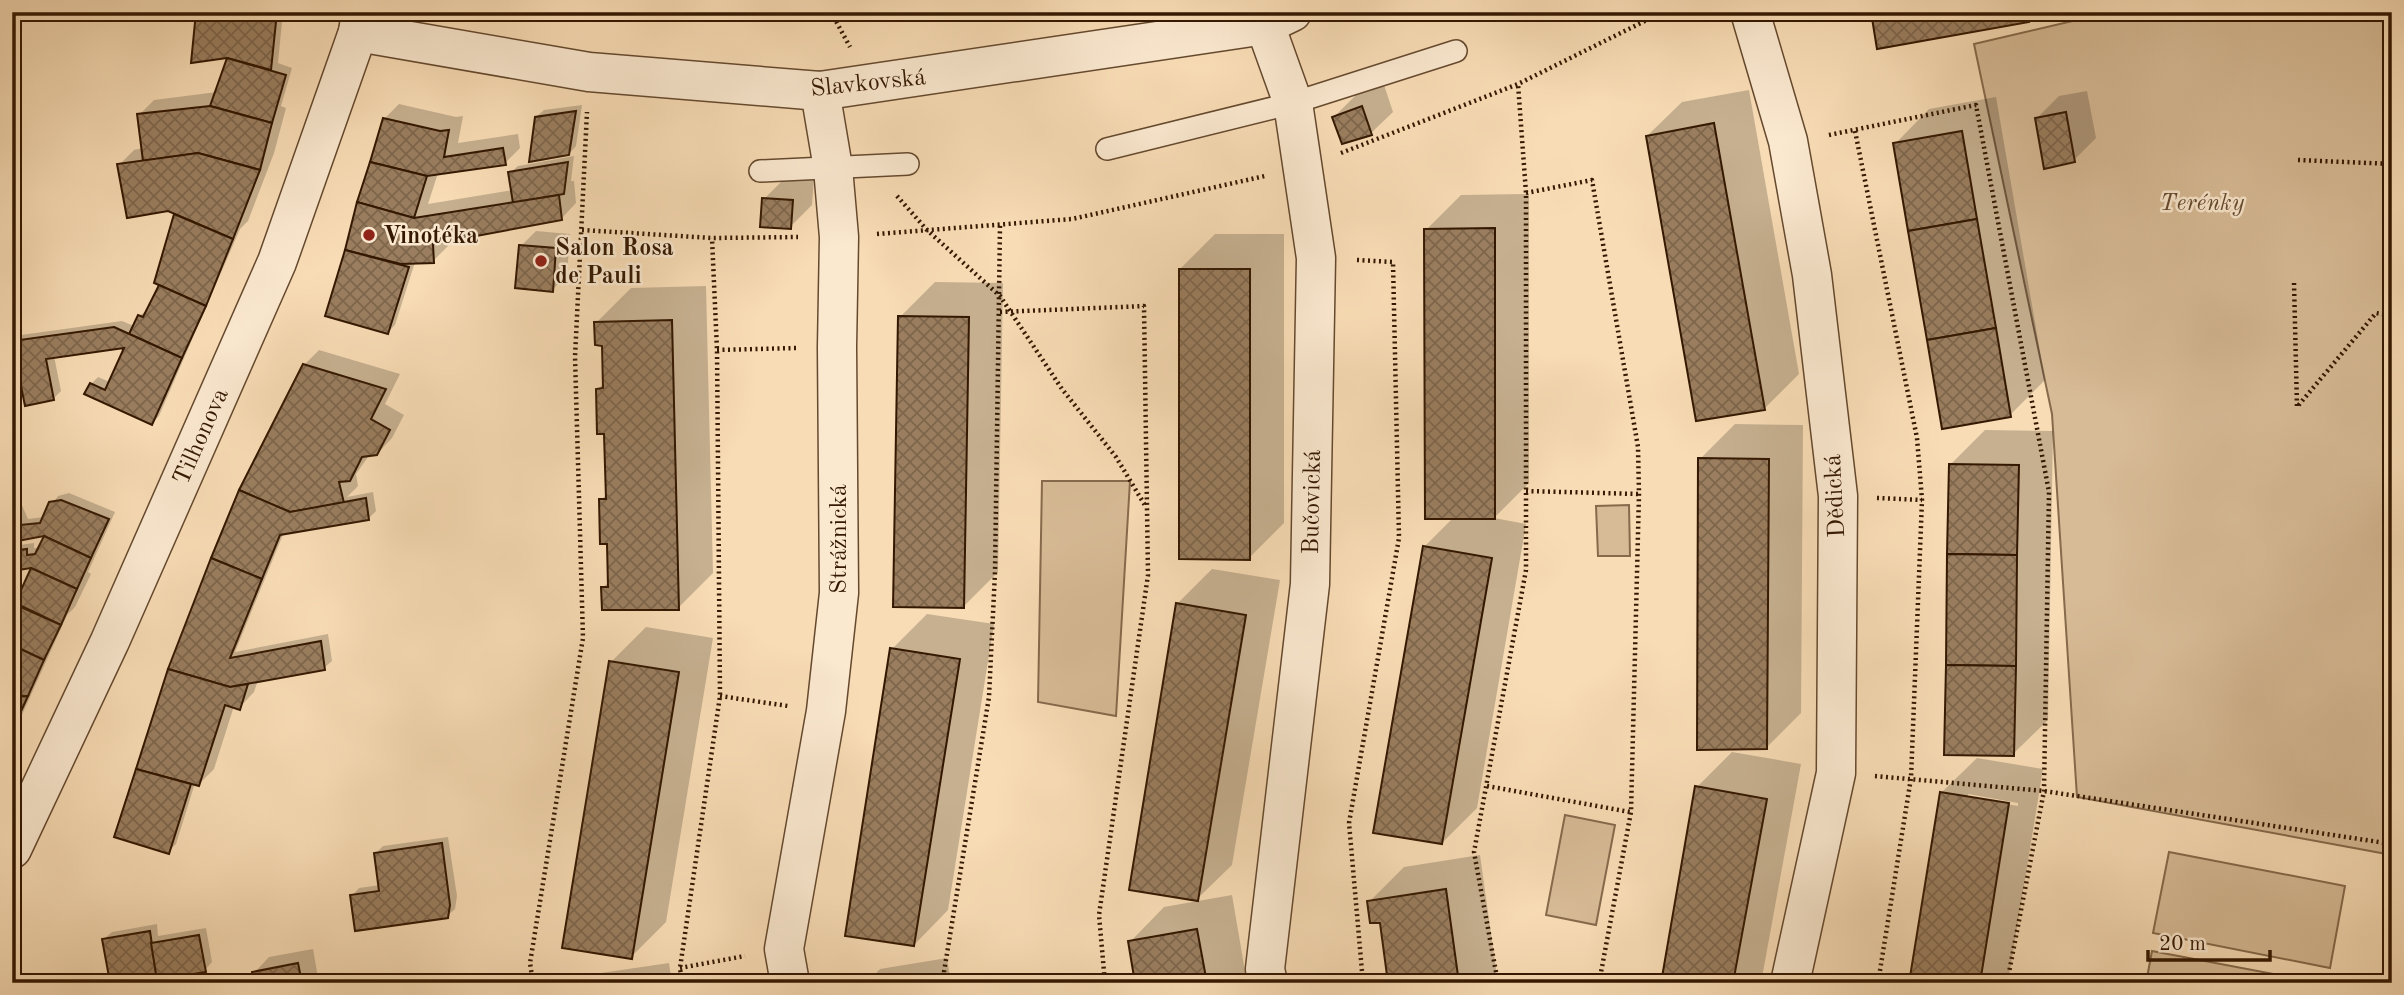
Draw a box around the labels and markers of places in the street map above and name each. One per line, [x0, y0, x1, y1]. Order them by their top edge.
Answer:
place label: Vinotéka [383, 225, 478, 249]
marker: Vinotéka [361, 227, 377, 243]
place label: Salon Rosa de Pauli [555, 237, 674, 289]
marker: Salon Rosa de Pauli [533, 253, 549, 269]

